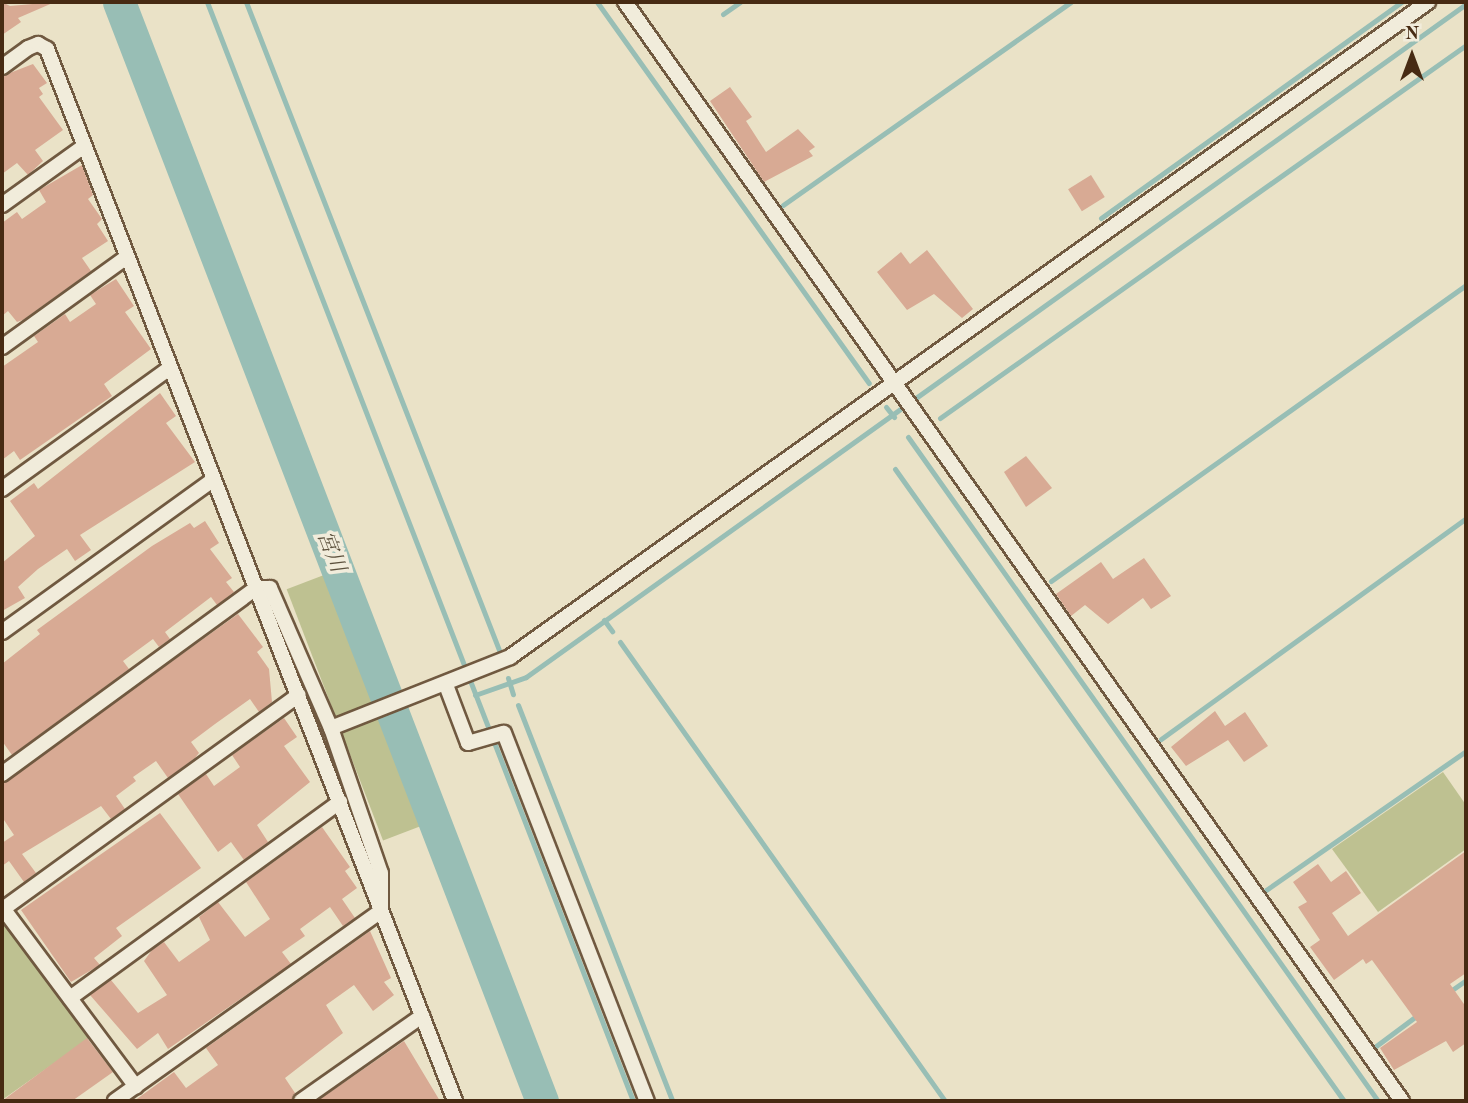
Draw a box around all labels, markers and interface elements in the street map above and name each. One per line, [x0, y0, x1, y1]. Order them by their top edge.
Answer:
north arrow [1377, 21, 1447, 91]
text: N [1405, 25, 1419, 44]
water label: 宮川 [311, 528, 349, 576]

